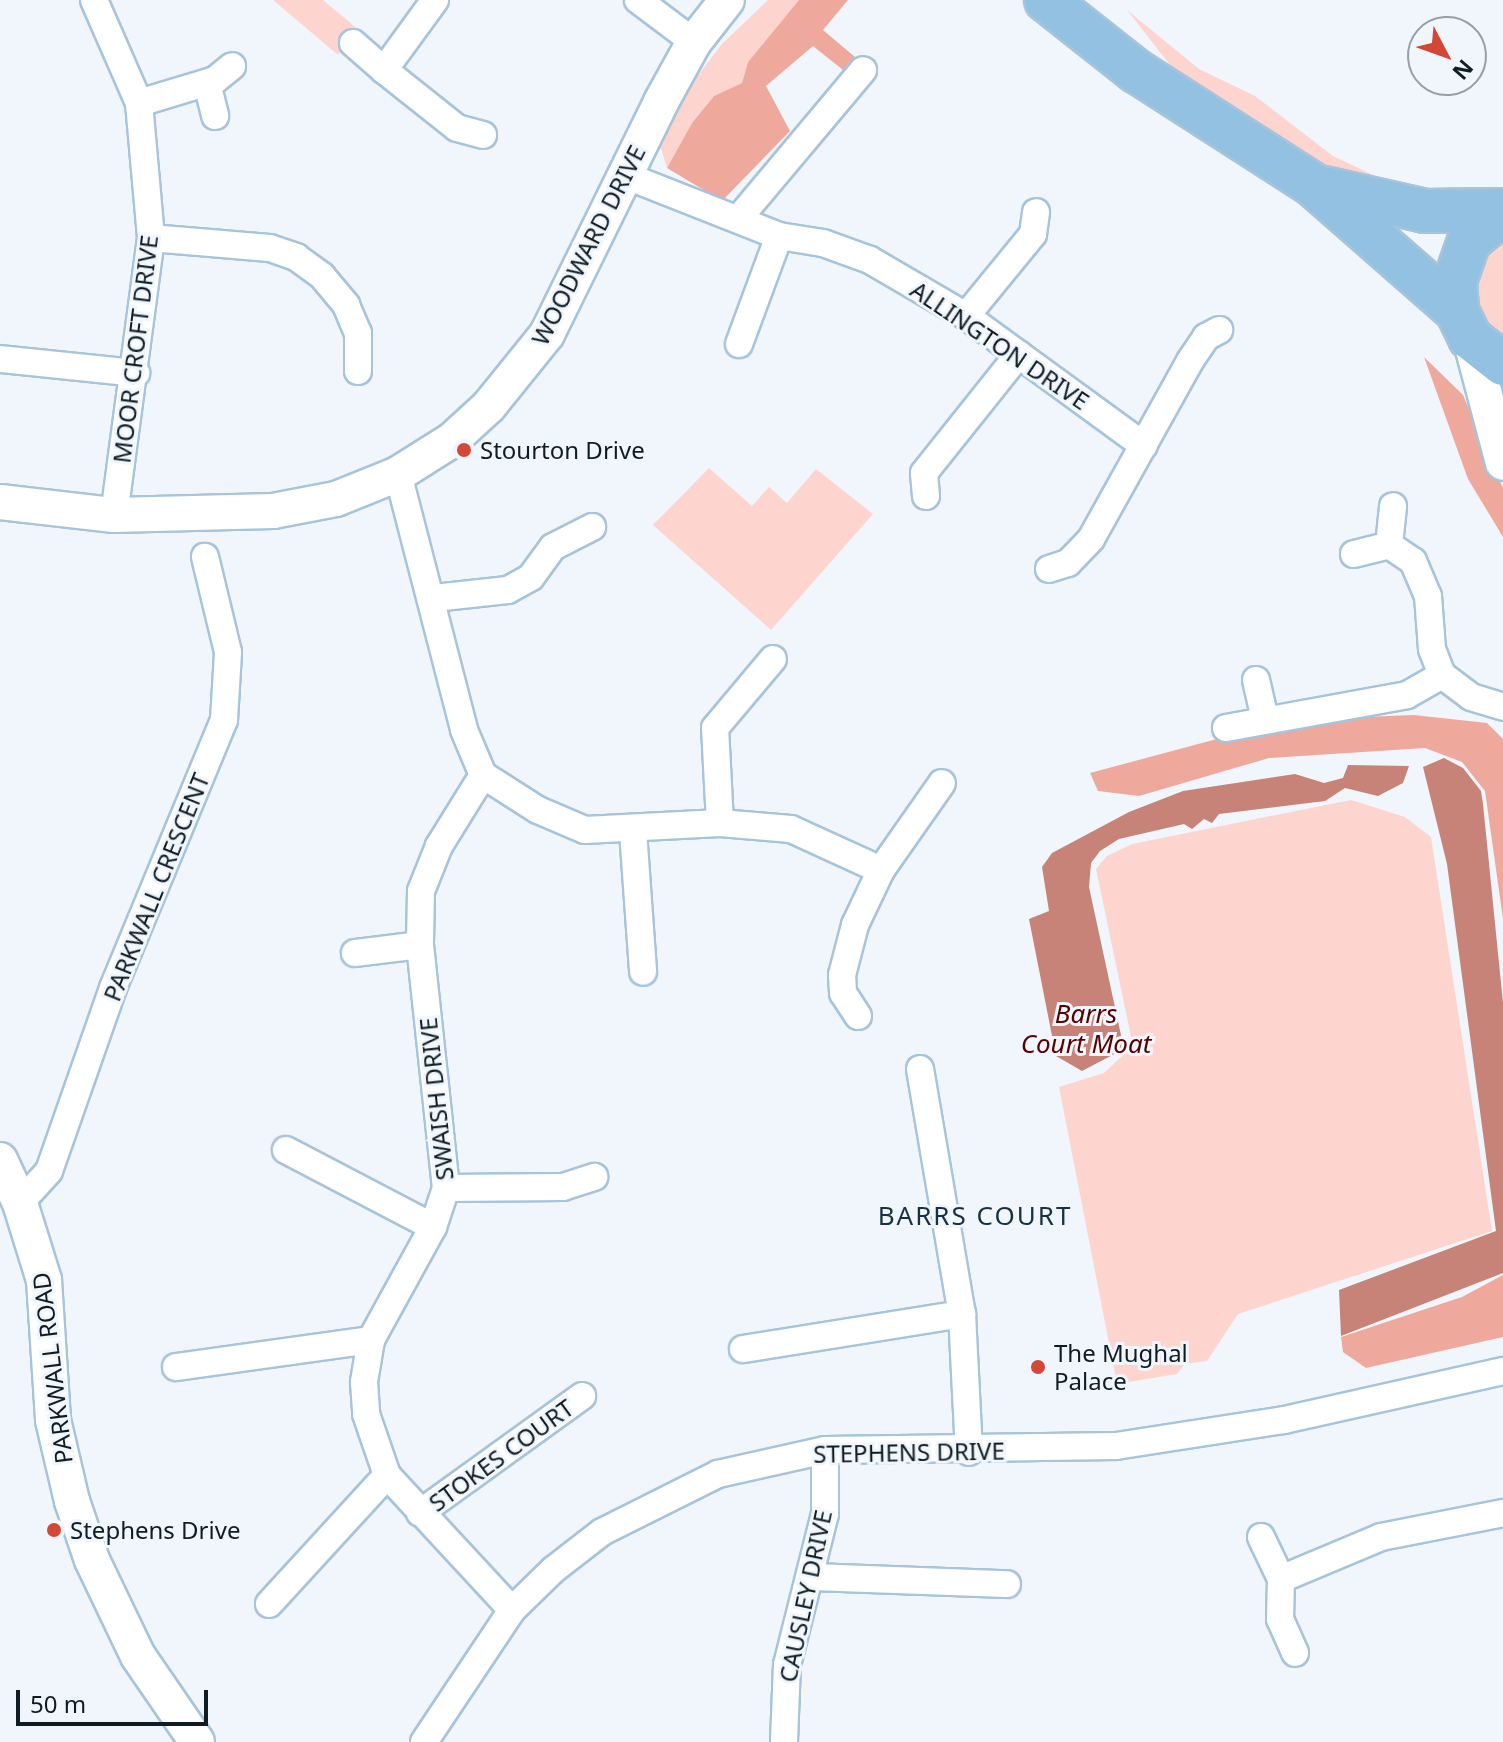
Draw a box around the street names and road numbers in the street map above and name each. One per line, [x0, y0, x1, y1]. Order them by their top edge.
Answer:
street label: WOODWARD DRIVE [525, 140, 651, 350]
street label: MOOR CROFT DRIVE [107, 233, 163, 465]
street label: ALLINGTON DRIVE [905, 275, 1095, 415]
street label: PARKWALL CRESCENT [97, 769, 215, 1005]
street label: SWAISH DRIVE [413, 1016, 459, 1182]
street label: PARKWALL ROAD [26, 1271, 78, 1465]
street label: STOKES COURT [423, 1393, 579, 1517]
street label: STEPHENS DRIVE [813, 1436, 1005, 1468]
street label: CAUSLEY DRIVE [773, 1507, 837, 1685]

